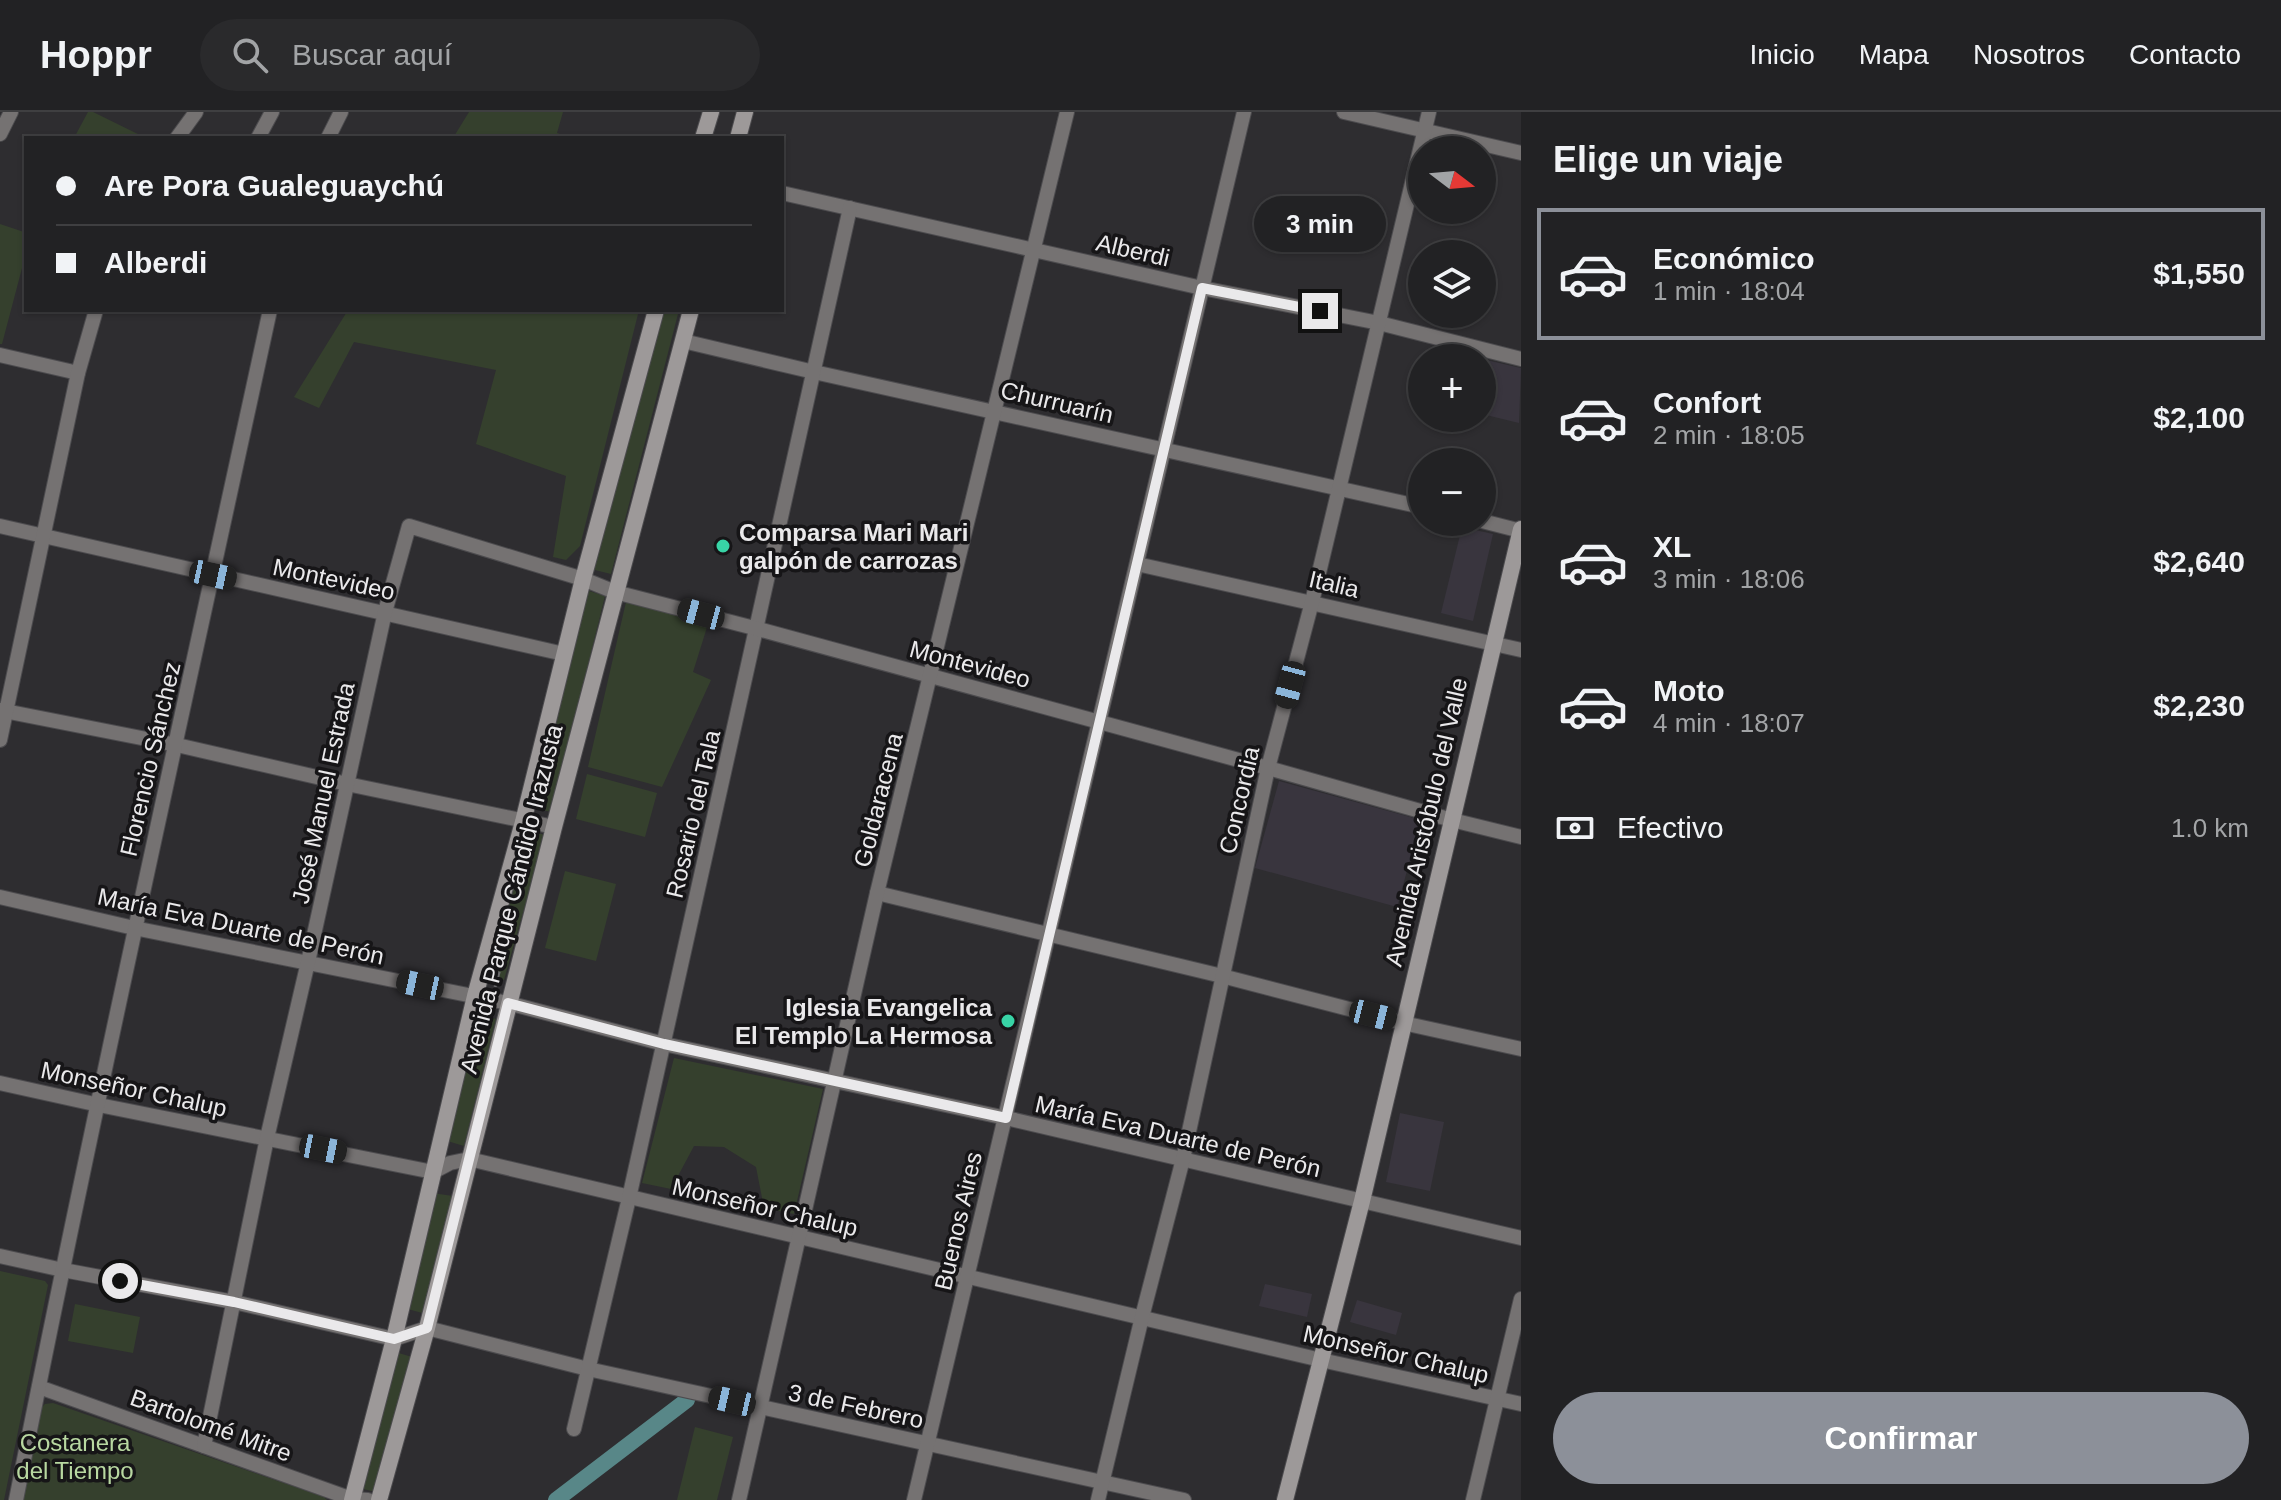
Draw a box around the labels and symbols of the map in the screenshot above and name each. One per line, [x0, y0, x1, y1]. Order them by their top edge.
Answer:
north arrow [1408, 136, 1496, 224]
callout: 3 min [1254, 195, 1386, 251]
street label: Alberdi [1094, 228, 1172, 272]
route end [1302, 293, 1338, 329]
street label: Churruarín [998, 376, 1116, 428]
place label: Comparsa Mari Mari galpón de carrozas [739, 519, 968, 574]
marker: Comparsa Mari Mari galpón de carrozas [714, 537, 732, 555]
street label: Montevideo [271, 553, 397, 605]
car [187, 558, 239, 592]
street label: Italia [1306, 565, 1362, 603]
car [675, 596, 727, 632]
street label: Montevideo [907, 635, 1033, 693]
street label: Florencio Sánchez [114, 659, 186, 859]
car [1272, 659, 1308, 711]
street label: Avenida Aristóbulo del Valle [1380, 675, 1472, 969]
street label: José Manuel Estrada [286, 679, 360, 906]
street label: Avenida Parque Cándido Irazusta [455, 721, 568, 1076]
street label: Rosario del Tala [661, 727, 726, 901]
street label: Goldaracena [848, 729, 908, 870]
street label: Concordia [1214, 743, 1265, 856]
street label: María Eva Duarte de Perón [95, 882, 387, 970]
car [394, 968, 446, 1002]
place label: Iglesia Evangelica El Templo La Hermosa [735, 994, 993, 1049]
car [1347, 998, 1399, 1032]
marker: Iglesia Evangelica El Templo La Hermosa [999, 1012, 1017, 1030]
street label: Monseñor Chalup [39, 1056, 229, 1122]
street label: María Eva Duarte de Perón [1033, 1090, 1323, 1182]
car [297, 1133, 349, 1165]
street label: Buenos Aires [929, 1149, 987, 1293]
street label: Monseñor Chalup [670, 1173, 860, 1241]
route start [102, 1263, 138, 1299]
street label: Monseñor Chalup [1301, 1320, 1491, 1388]
street label: 3 de Febrero [786, 1379, 926, 1433]
street label: Bartolomé Mitre [127, 1383, 295, 1467]
car [706, 1384, 758, 1418]
park label: Costanera del Tiempo [16, 1429, 134, 1484]

